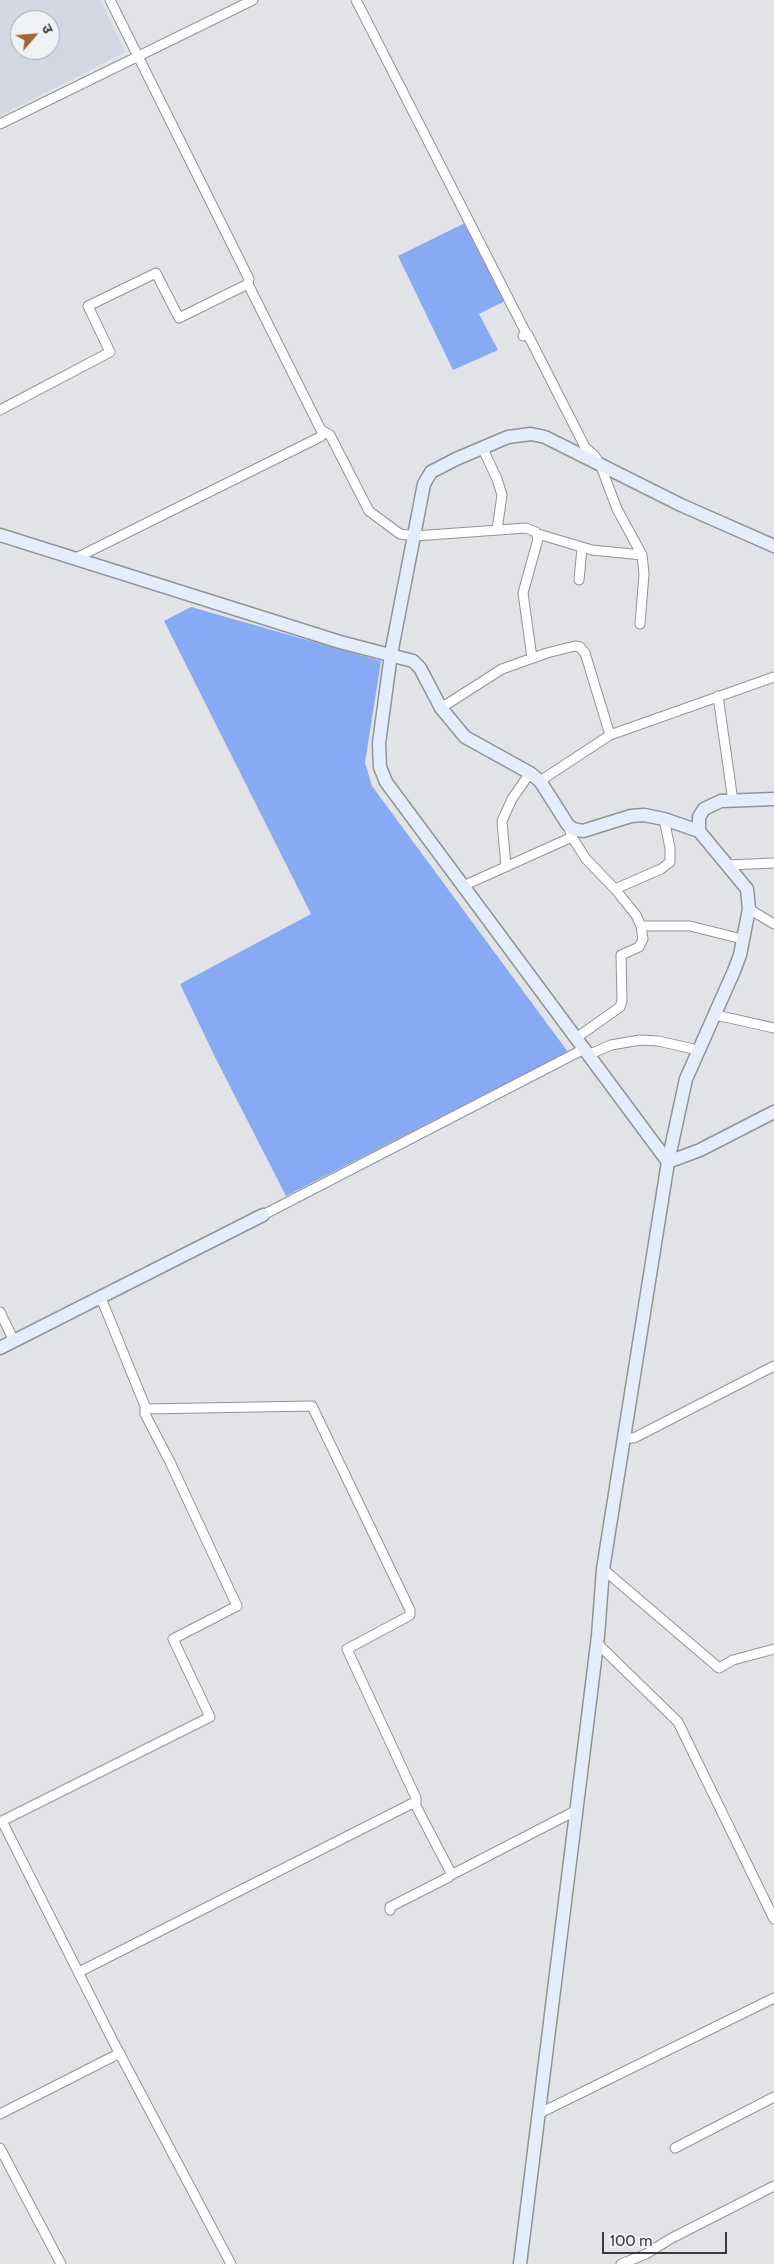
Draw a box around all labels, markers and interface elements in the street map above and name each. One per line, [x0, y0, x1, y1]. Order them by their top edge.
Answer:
north arrow [10, 10, 60, 60]
text: उ [38, 21, 57, 36]
scale bar [604, 2222, 729, 2254]
text: 100 m [610, 2232, 652, 2250]

